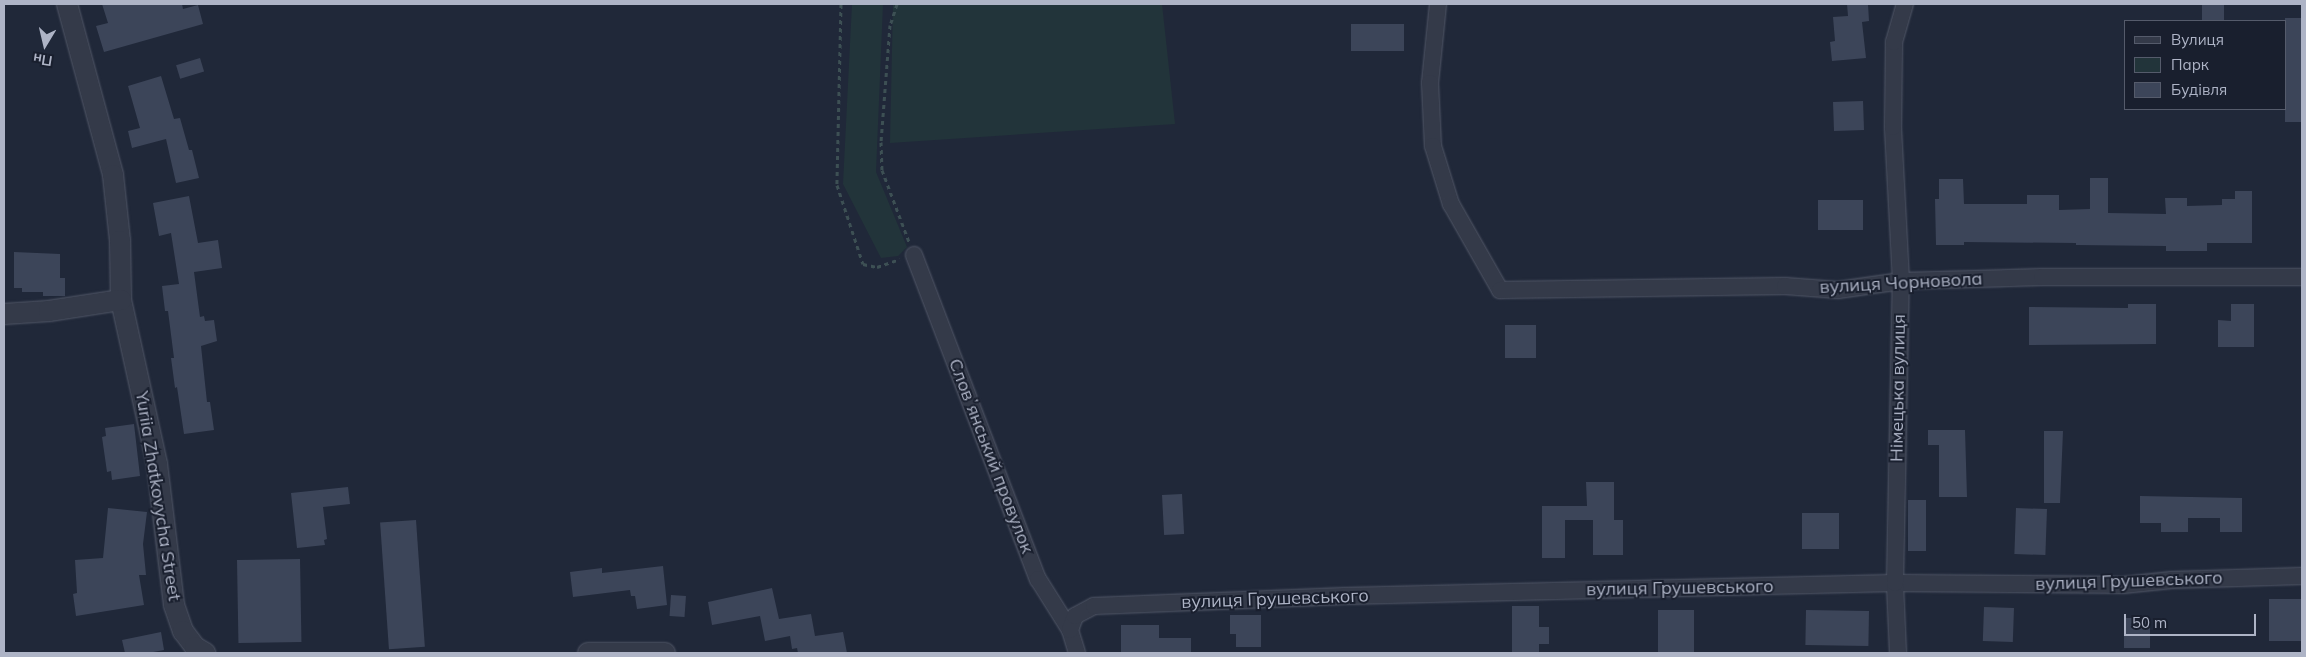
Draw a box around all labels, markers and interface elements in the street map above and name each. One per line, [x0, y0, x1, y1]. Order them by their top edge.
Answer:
north arrow [20, 20, 70, 70]
legend [2124, 20, 2286, 110]
text: Вулиця [2171, 30, 2224, 49]
text: Пн [32, 49, 54, 70]
text: Парк [2171, 55, 2209, 74]
text: Будівля [2171, 80, 2227, 99]
street label: вулиця Чорновола [1819, 268, 1983, 298]
street label: Німецька вулиця [1886, 314, 1910, 462]
street label: Словʼянський провулок [944, 356, 1038, 556]
street label: Yuriia Zhatkovycha Street [131, 390, 185, 602]
street label: вулиця Грушевського [2035, 567, 2223, 595]
street label: вулиця Грушевського [1586, 576, 1774, 600]
street label: вулиця Грушевського [1181, 585, 1369, 613]
scale bar [2126, 604, 2258, 636]
text: 50 m [2132, 613, 2167, 632]

